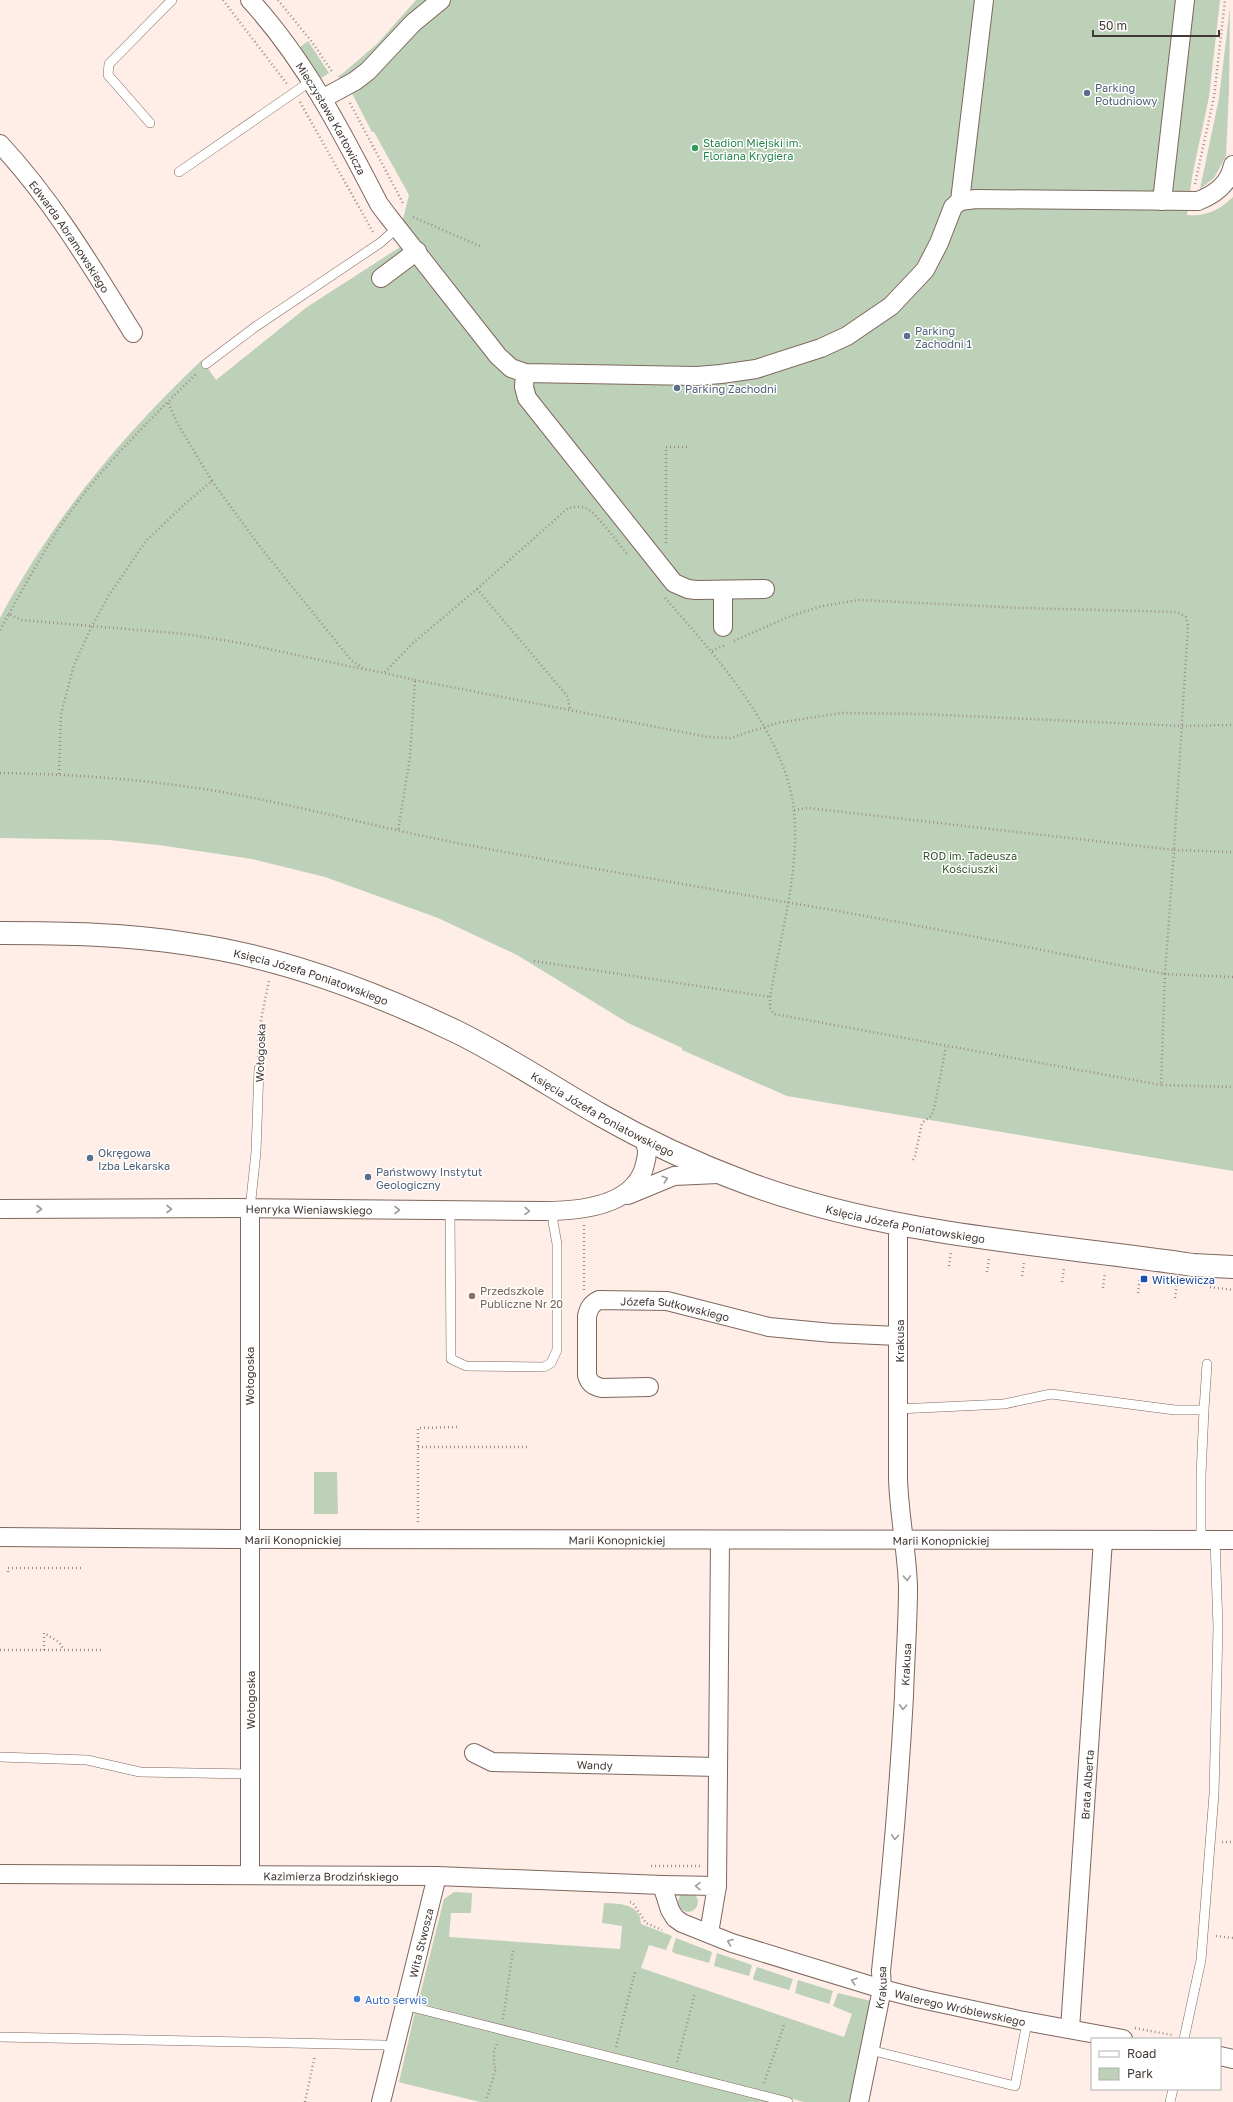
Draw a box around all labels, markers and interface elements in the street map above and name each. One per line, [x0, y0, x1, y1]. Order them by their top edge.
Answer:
scale bar [1093, 12, 1219, 38]
text: 50 m [1099, 18, 1127, 33]
street label: Mieczysława Karłowicza [294, 59, 369, 177]
place label: Parking Południowy [1095, 81, 1157, 107]
marker: Parking Południowy [1082, 88, 1092, 98]
place label: Stadion Miejski im. Floriana Krygiera [703, 136, 802, 162]
marker: Stadion Miejski im. Floriana Krygiera [690, 143, 700, 153]
street label: Edwarda Abramowskiego [27, 178, 113, 295]
place label: Parking Zachodni 1 [915, 324, 972, 350]
marker: Parking Zachodni 1 [902, 331, 912, 341]
place label: Parking Zachodni [685, 382, 777, 395]
marker: Parking Zachodni [672, 383, 682, 393]
park label: ROD im. Tadeusza Kościuszki [923, 849, 1017, 875]
street label: Księcia Józefa Poniatowskiego [232, 945, 391, 1007]
street label: Wołogoska [252, 1024, 268, 1082]
street label: Księcia Józefa Poniatowskiego [529, 1068, 677, 1159]
place label: Okręgowa Izba Lekarska [98, 1146, 170, 1172]
marker: Okręgowa Izba Lekarska [85, 1153, 95, 1163]
place label: Państwowy Instytut Geologiczny [376, 1165, 482, 1191]
marker: Państwowy Instytut Geologiczny [363, 1172, 373, 1182]
one-way arrow [661, 1175, 668, 1184]
street label: Księcia Józefa Poniatowskiego [824, 1201, 986, 1245]
street label: Henryka Wieniawskiego [246, 1202, 373, 1216]
one-way arrow [36, 1205, 42, 1213]
one-way arrow [166, 1205, 172, 1213]
one-way arrow [394, 1206, 400, 1214]
one-way arrow [524, 1207, 530, 1215]
place label: Witkiewicza [1152, 1273, 1215, 1286]
marker: Witkiewicza [1139, 1274, 1149, 1284]
place label: Przedszkole Publiczne Nr 20 [480, 1284, 563, 1310]
marker: Przedszkole Publiczne Nr 20 [467, 1291, 477, 1301]
street label: Józefa Sułkowskiego [620, 1294, 731, 1323]
street label: Krakusa [893, 1320, 906, 1362]
street label: Wołogoska [243, 1347, 256, 1405]
street label: Marii Konopnickiej [244, 1533, 342, 1546]
street label: Marii Konopnickiej [568, 1533, 666, 1546]
street label: Marii Konopnickiej [892, 1533, 990, 1546]
one-way arrow [903, 1575, 911, 1581]
street label: Krakusa [898, 1643, 913, 1686]
street label: Wołogoska [244, 1671, 257, 1729]
one-way arrow [899, 1704, 908, 1710]
street label: Brata Alberta [1078, 1749, 1095, 1820]
street label: Wandy [577, 1757, 613, 1771]
one-way arrow [891, 1834, 900, 1840]
street label: Kazimierza Brodzińskiego [263, 1869, 399, 1882]
one-way arrow [695, 1881, 701, 1890]
street label: Wita Stwosza [406, 1907, 435, 1979]
one-way arrow [727, 1939, 734, 1947]
street label: Krakusa [872, 1965, 889, 2010]
one-way arrow [851, 1977, 858, 1986]
street label: Walerego Wróblewskiego [893, 1986, 1027, 2028]
place label: Auto serwis [365, 1993, 427, 2006]
marker: Auto serwis [352, 1994, 362, 2004]
legend [1091, 2038, 1221, 2090]
text: Road [1127, 2046, 1156, 2061]
text: Park [1127, 2066, 1153, 2081]

